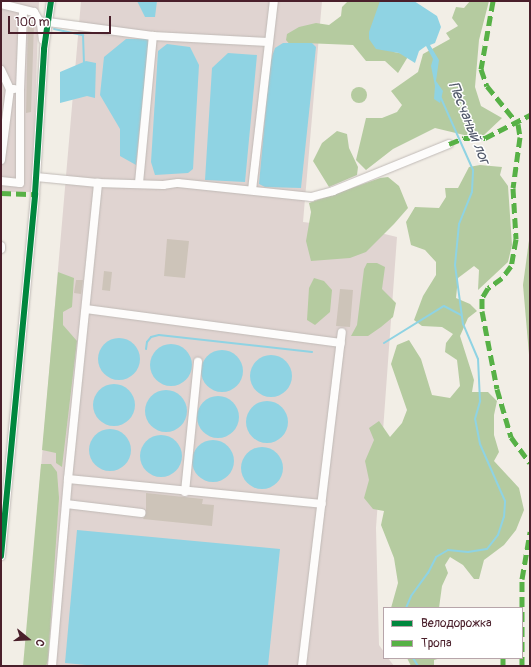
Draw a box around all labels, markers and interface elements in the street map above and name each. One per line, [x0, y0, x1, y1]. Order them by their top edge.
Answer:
scale bar [10, 8, 113, 34]
text: 100 m [15, 15, 49, 30]
water label: Песчаный лог [444, 79, 494, 167]
legend [383, 607, 523, 659]
text: Велодорожка [421, 616, 492, 631]
north arrow [8, 619, 48, 659]
text: Тропа [421, 636, 451, 651]
text: С [33, 638, 47, 648]

